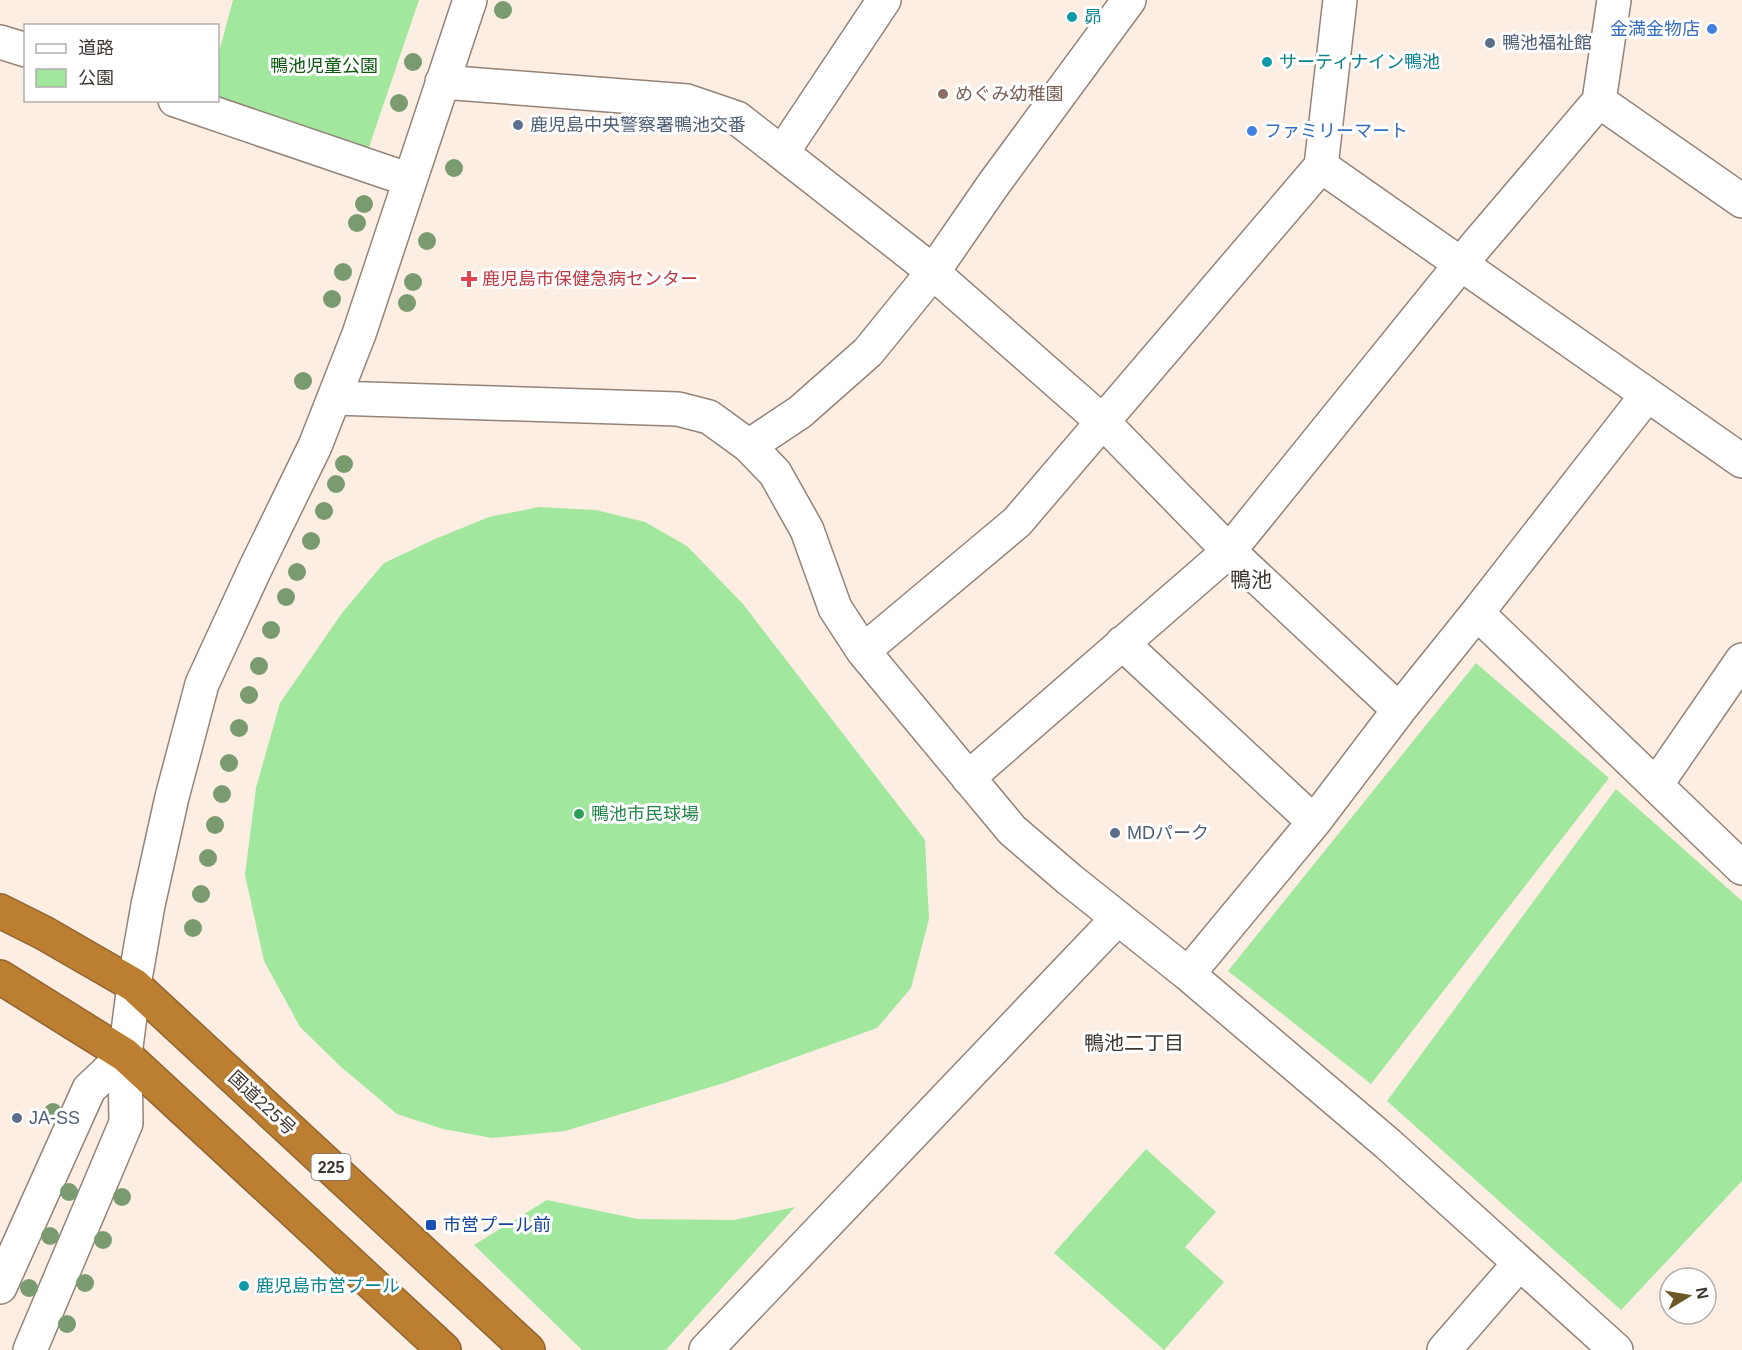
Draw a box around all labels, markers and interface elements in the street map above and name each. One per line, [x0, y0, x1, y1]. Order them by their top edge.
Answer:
place label: 昴 [1084, 7, 1102, 27]
marker: 昴 [1065, 10, 1079, 24]
place label: 金満金物店 [1610, 19, 1700, 39]
marker: 金満金物店 [1705, 22, 1719, 36]
legend [24, 24, 219, 102]
place label: 鴨池福祉館 [1502, 33, 1592, 53]
marker: 鴨池福祉館 [1483, 36, 1497, 50]
text: 道路 [78, 38, 114, 58]
place label: サーティナイン鴨池 [1279, 52, 1440, 72]
marker: サーティナイン鴨池 [1260, 55, 1274, 69]
park label: 鴨池児童公園 [270, 56, 378, 76]
text: 公園 [78, 68, 114, 88]
place label: めぐみ幼稚園 [955, 84, 1064, 104]
marker: めぐみ幼稚園 [936, 87, 950, 101]
place label: 鹿児島中央警察署鴨池交番 [530, 115, 746, 135]
marker: 鹿児島中央警察署鴨池交番 [511, 118, 525, 132]
place label: ファミリーマート [1264, 121, 1408, 141]
marker: ファミリーマート [1245, 124, 1259, 138]
place label: 鹿児島市保健急病センター [482, 269, 698, 289]
marker: 鹿児島市保健急病センター [460, 270, 478, 288]
district label: 鴨池 [1230, 568, 1272, 591]
place label: 鴨池市民球場 [591, 804, 699, 824]
marker: 鴨池市民球場 [572, 807, 586, 821]
place label: MDパーク [1127, 823, 1209, 843]
marker: MDパーク [1108, 826, 1122, 840]
district label: 鴨池二丁目 [1084, 1032, 1184, 1054]
street label: 国道225号 [224, 1067, 300, 1139]
place label: JA-SS [29, 1108, 80, 1128]
marker: JA-SS [10, 1111, 24, 1125]
road number: 225 [312, 1154, 350, 1180]
place label: 市営プール前 [443, 1215, 551, 1235]
marker: 市営プール前 [424, 1218, 438, 1232]
north arrow [1658, 1266, 1718, 1326]
place label: 鹿児島市営プール [256, 1276, 400, 1296]
marker: 鹿児島市営プール [237, 1279, 251, 1293]
text: N [1693, 1286, 1712, 1301]

